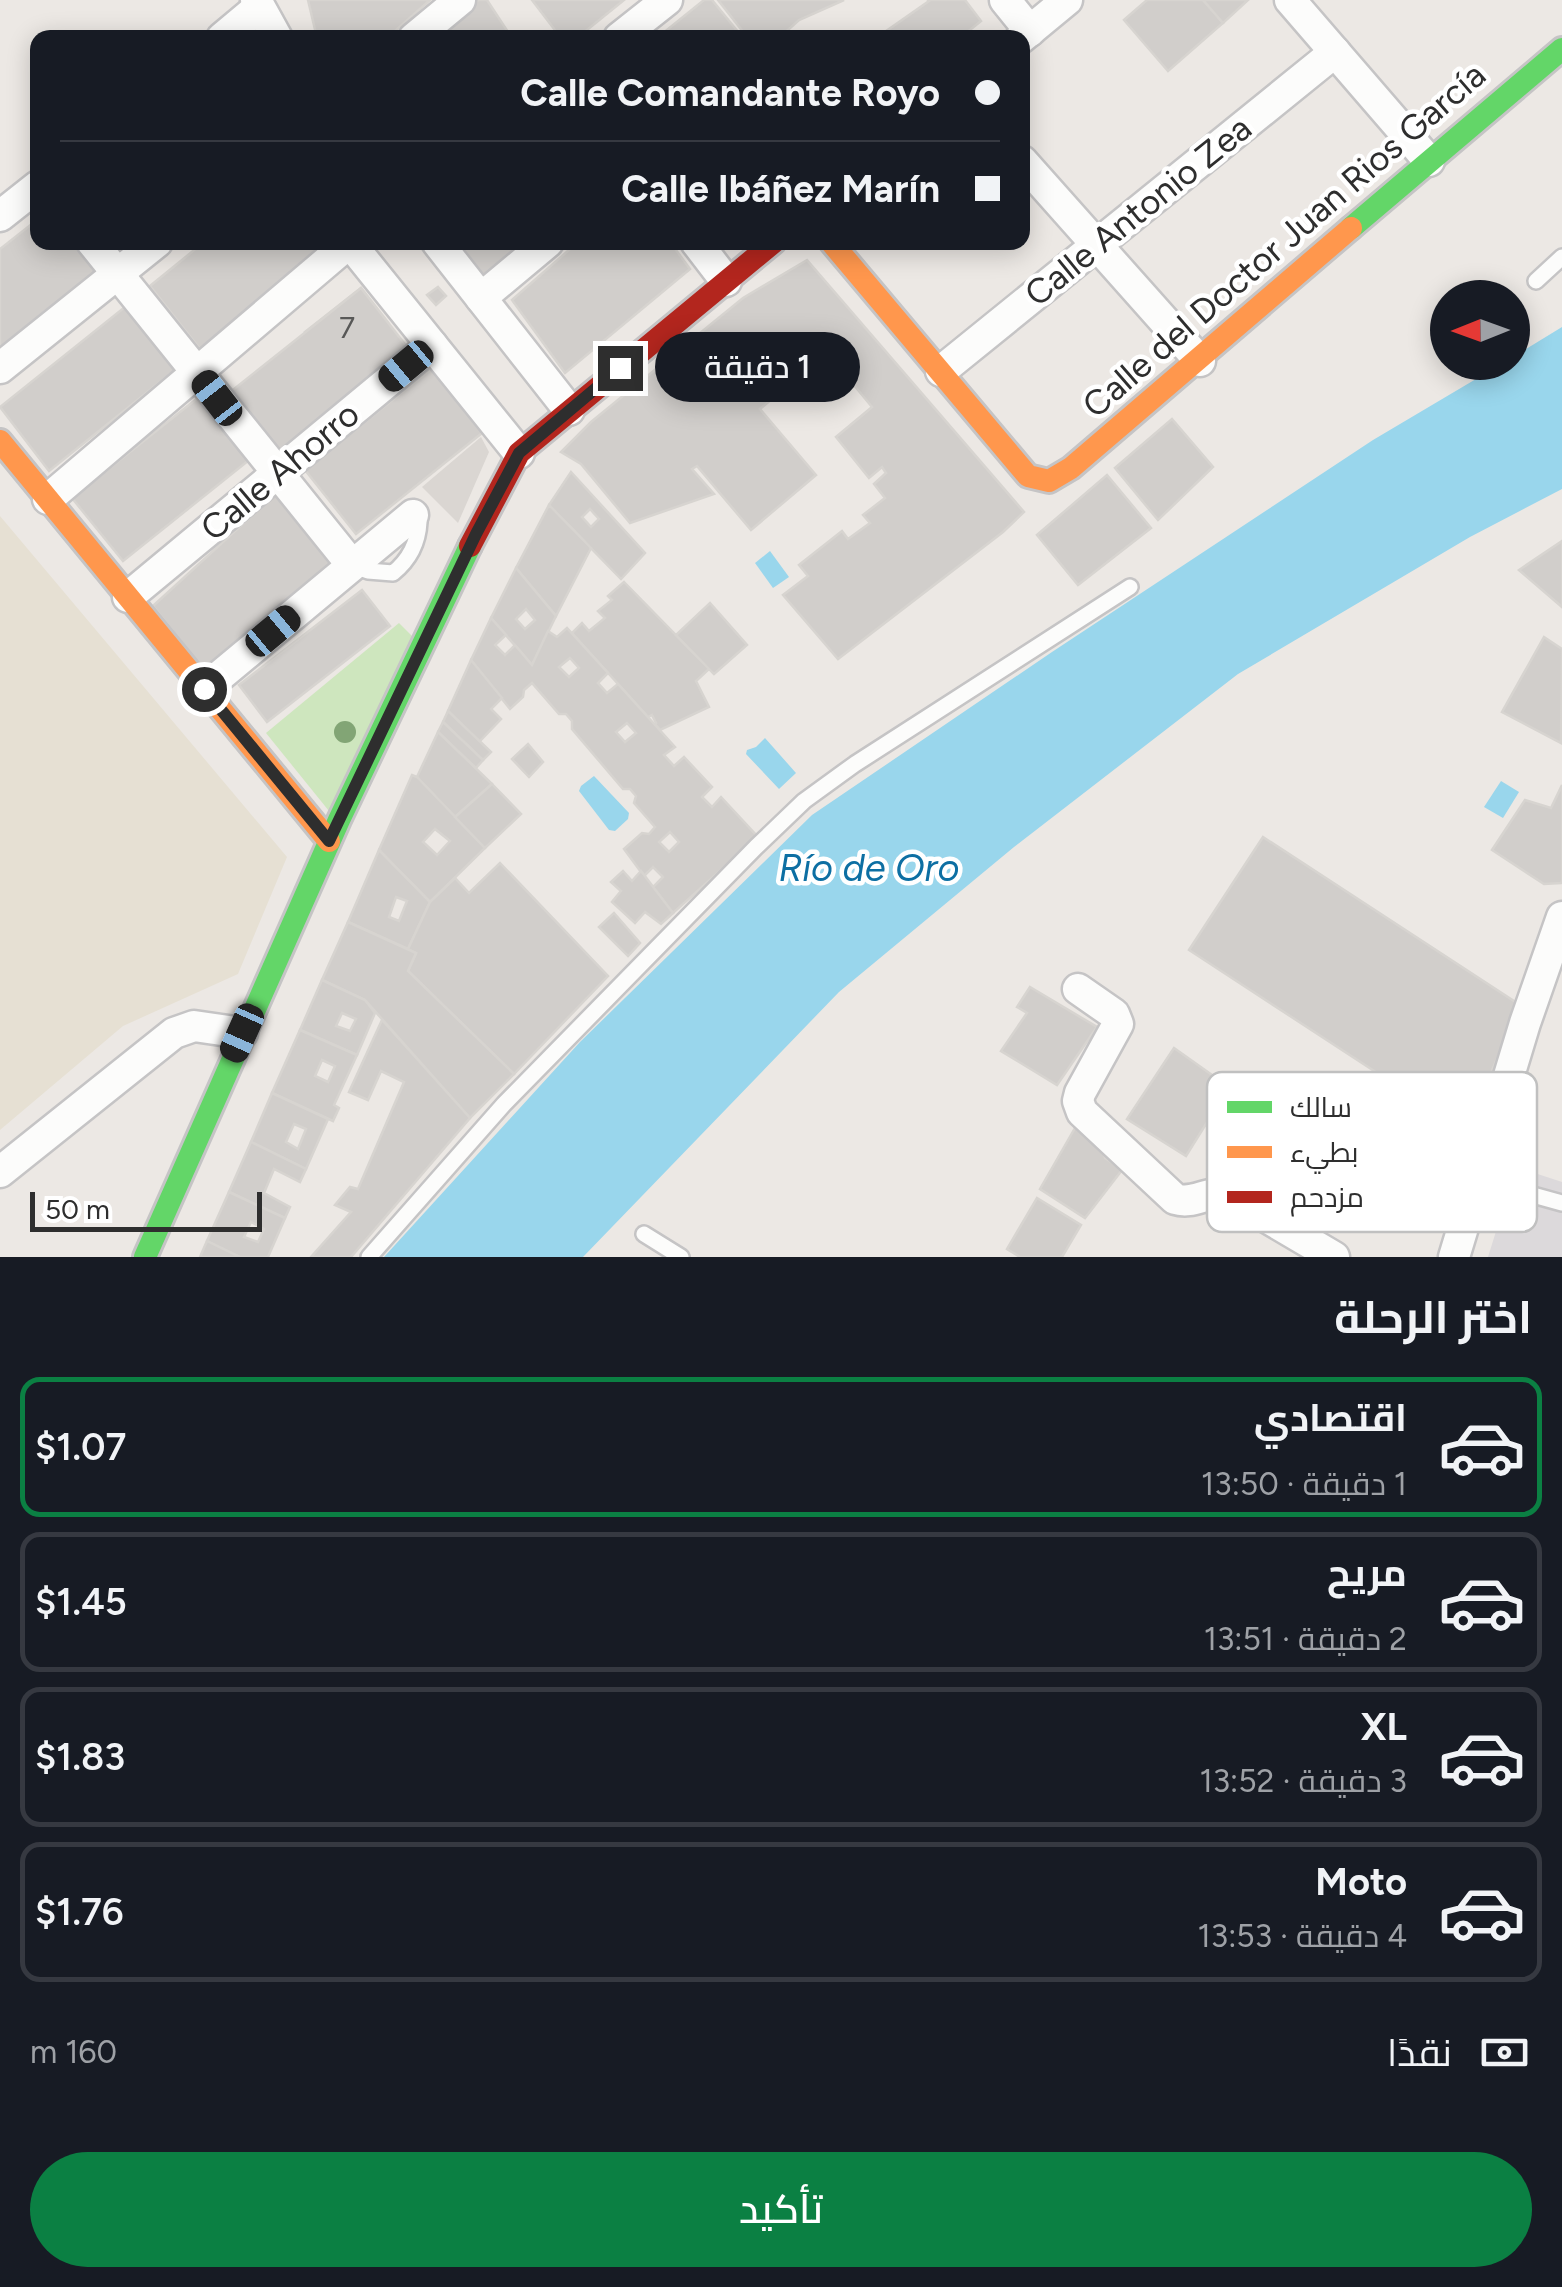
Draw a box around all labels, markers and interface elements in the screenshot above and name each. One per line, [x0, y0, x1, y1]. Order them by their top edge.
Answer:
street label: Calle del Doctor Juan Rios García [1074, 54, 1494, 426]
text: Calle Comandante Royo [520, 70, 940, 116]
street label: Calle Antonio Zea [1016, 107, 1260, 315]
text: Calle Ibáñez Marín [621, 166, 940, 212]
north arrow [1430, 280, 1530, 380]
map controls [1430, 280, 1530, 380]
house number: 7 [339, 309, 355, 346]
callout: 1 دقيقة [655, 333, 860, 403]
car [373, 335, 439, 397]
route end [598, 346, 643, 391]
text: 1 دقيقة [704, 348, 811, 386]
car [187, 365, 247, 431]
street label: Calle Ahorro [192, 393, 368, 549]
car [240, 600, 306, 662]
route start [182, 667, 227, 712]
water label: Río de Oro [778, 845, 960, 891]
car [216, 999, 268, 1067]
legend [1207, 1072, 1537, 1232]
text: سالك [1290, 1090, 1352, 1124]
text: بطيء [1290, 1135, 1358, 1174]
text: مزدحم [1290, 1180, 1364, 1217]
scale bar [30, 1187, 262, 1232]
text: 50 m [45, 1192, 110, 1226]
text: اختر الرحلة [1334, 1290, 1532, 1344]
text: اقتصادي [1254, 1395, 1407, 1441]
icon: car [1437, 1402, 1527, 1492]
text: $1.07 [35, 1424, 126, 1470]
text: 1 دقيقة · 13:50 [1201, 1465, 1407, 1503]
text: مريح [1327, 1550, 1407, 1596]
icon: car [1437, 1557, 1527, 1647]
text: $1.45 [35, 1579, 127, 1625]
text: 2 دقيقة · 13:51 [1204, 1620, 1407, 1658]
text: XL [1361, 1704, 1407, 1750]
icon: car [1437, 1712, 1527, 1802]
text: $1.83 [35, 1734, 125, 1780]
text: 3 دقيقة · 13:52 [1199, 1762, 1407, 1800]
text: Moto [1315, 1859, 1407, 1905]
icon: car [1437, 1867, 1527, 1957]
text: $1.76 [35, 1889, 124, 1935]
text: 4 دقيقة · 13:53 [1198, 1917, 1407, 1955]
icon: cash [1477, 2025, 1532, 2080]
text: نقدًا [1387, 2030, 1452, 2076]
text: 160 m [30, 2033, 117, 2071]
button: تأكيد [30, 2152, 1532, 2267]

